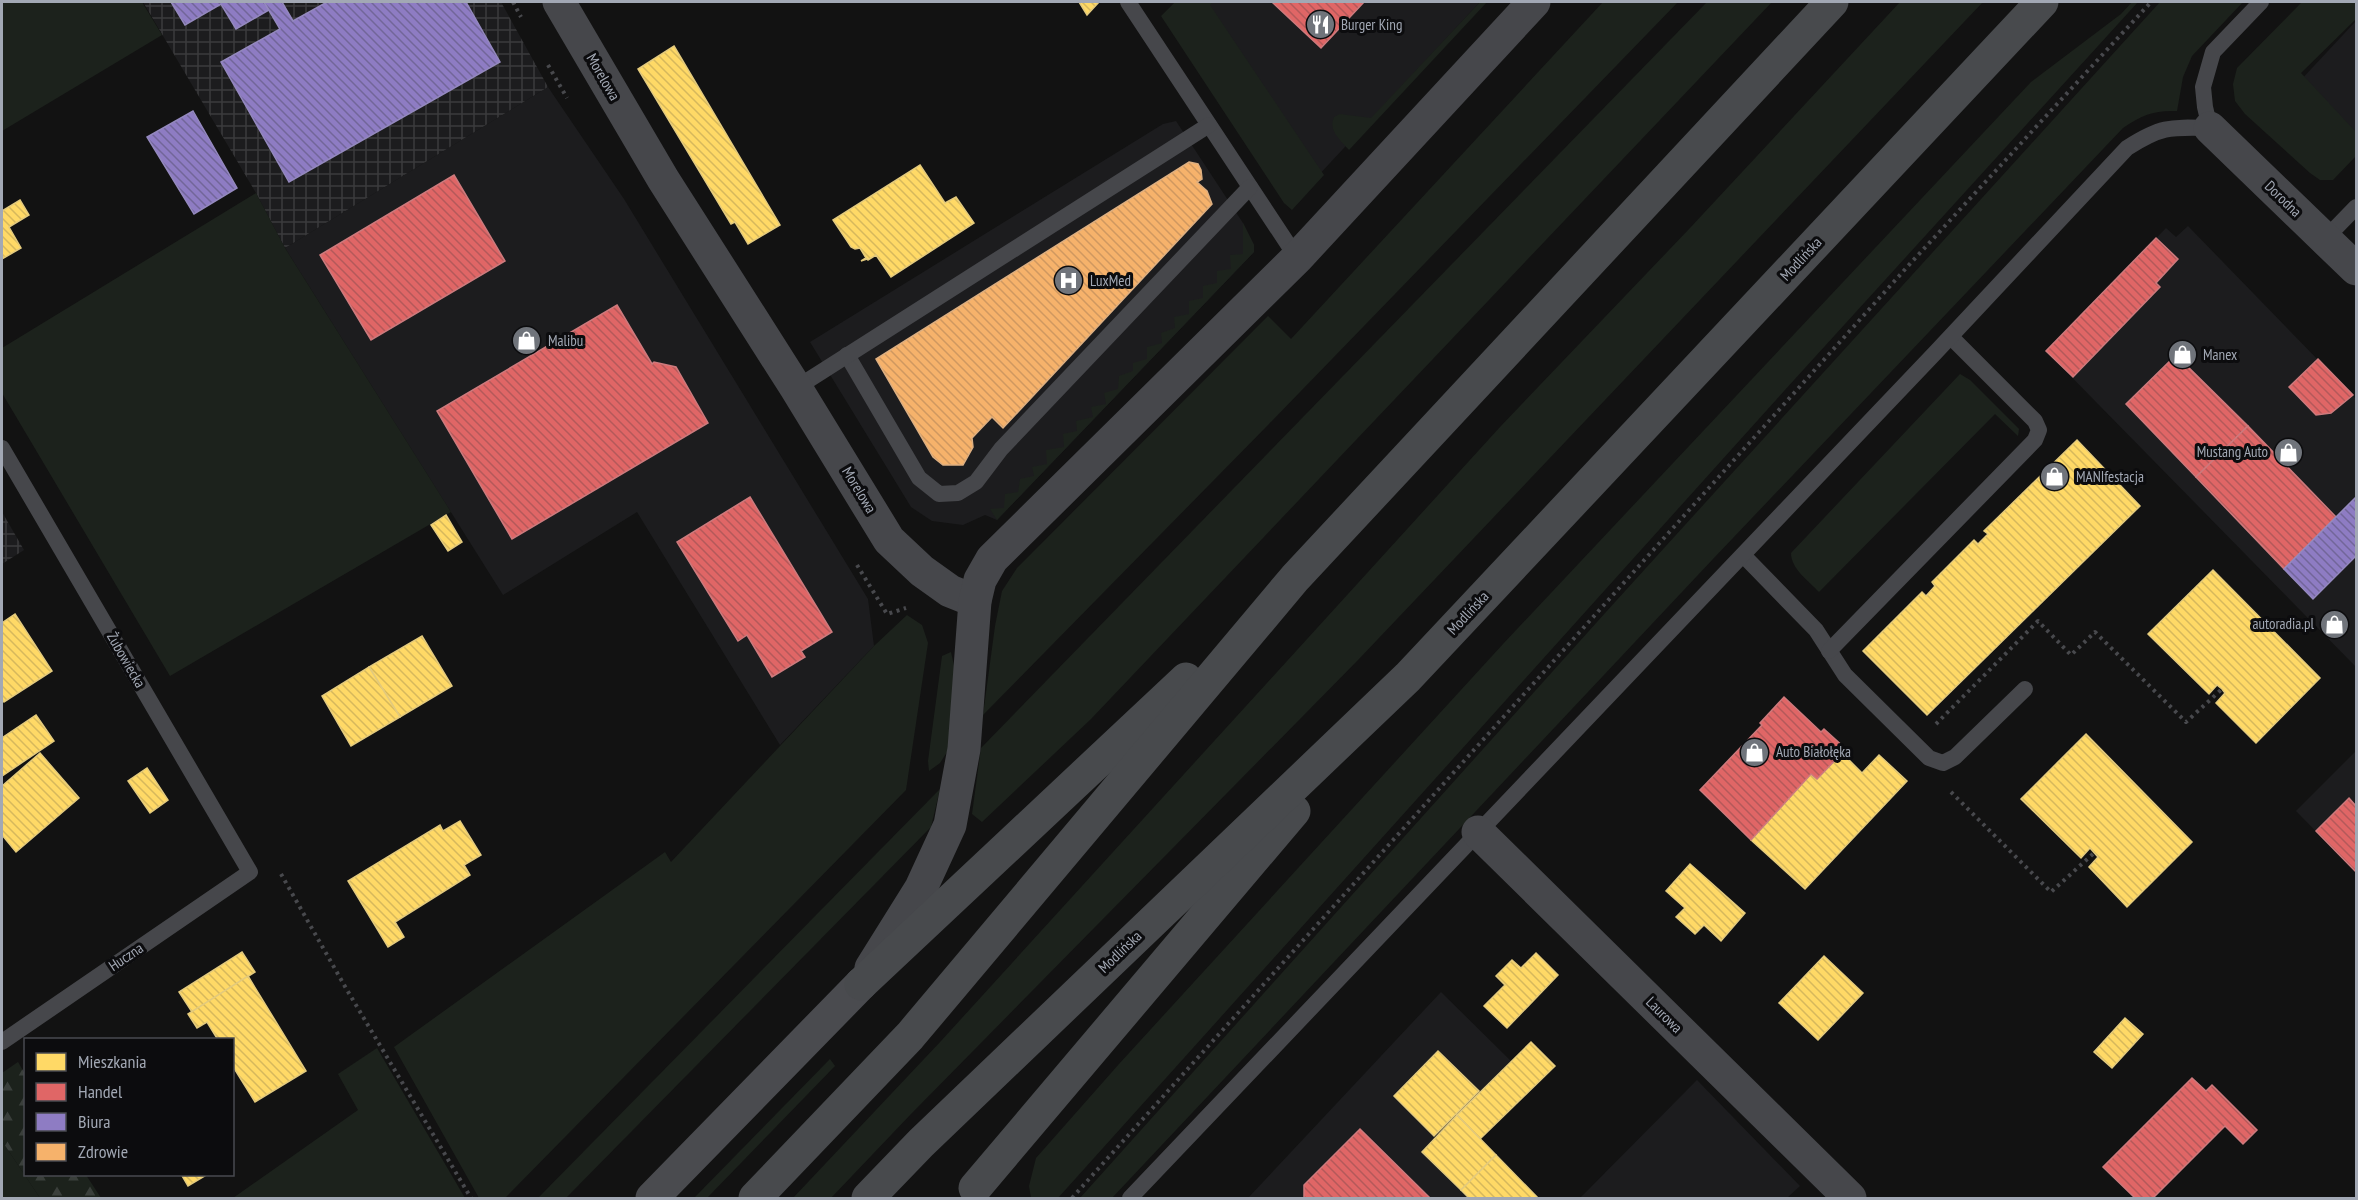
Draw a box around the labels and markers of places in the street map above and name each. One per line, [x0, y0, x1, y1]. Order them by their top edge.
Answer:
restaurant icon: Burger King [1304, 9, 1336, 41]
place label: Burger King [1341, 15, 1402, 34]
hospital icon: LuxMed [1053, 265, 1085, 297]
place label: LuxMed [1090, 271, 1131, 290]
shop icon: Malibu [511, 325, 543, 357]
place label: Malibu [548, 331, 583, 350]
shop icon: Manex [2166, 339, 2198, 371]
place label: Manex [2203, 345, 2237, 364]
shop icon: Mustang Auto [2273, 436, 2305, 468]
place label: Mustang Auto [2197, 442, 2268, 461]
shop icon: MANIfestacja [2039, 461, 2071, 493]
place label: MANIfestacja [2076, 467, 2144, 486]
shop icon: autoradia.pl [2319, 608, 2351, 640]
place label: autoradia.pl [2252, 614, 2315, 633]
shop icon: Auto Białołęka [1739, 736, 1771, 768]
place label: Auto Białołęka [1776, 742, 1851, 761]

